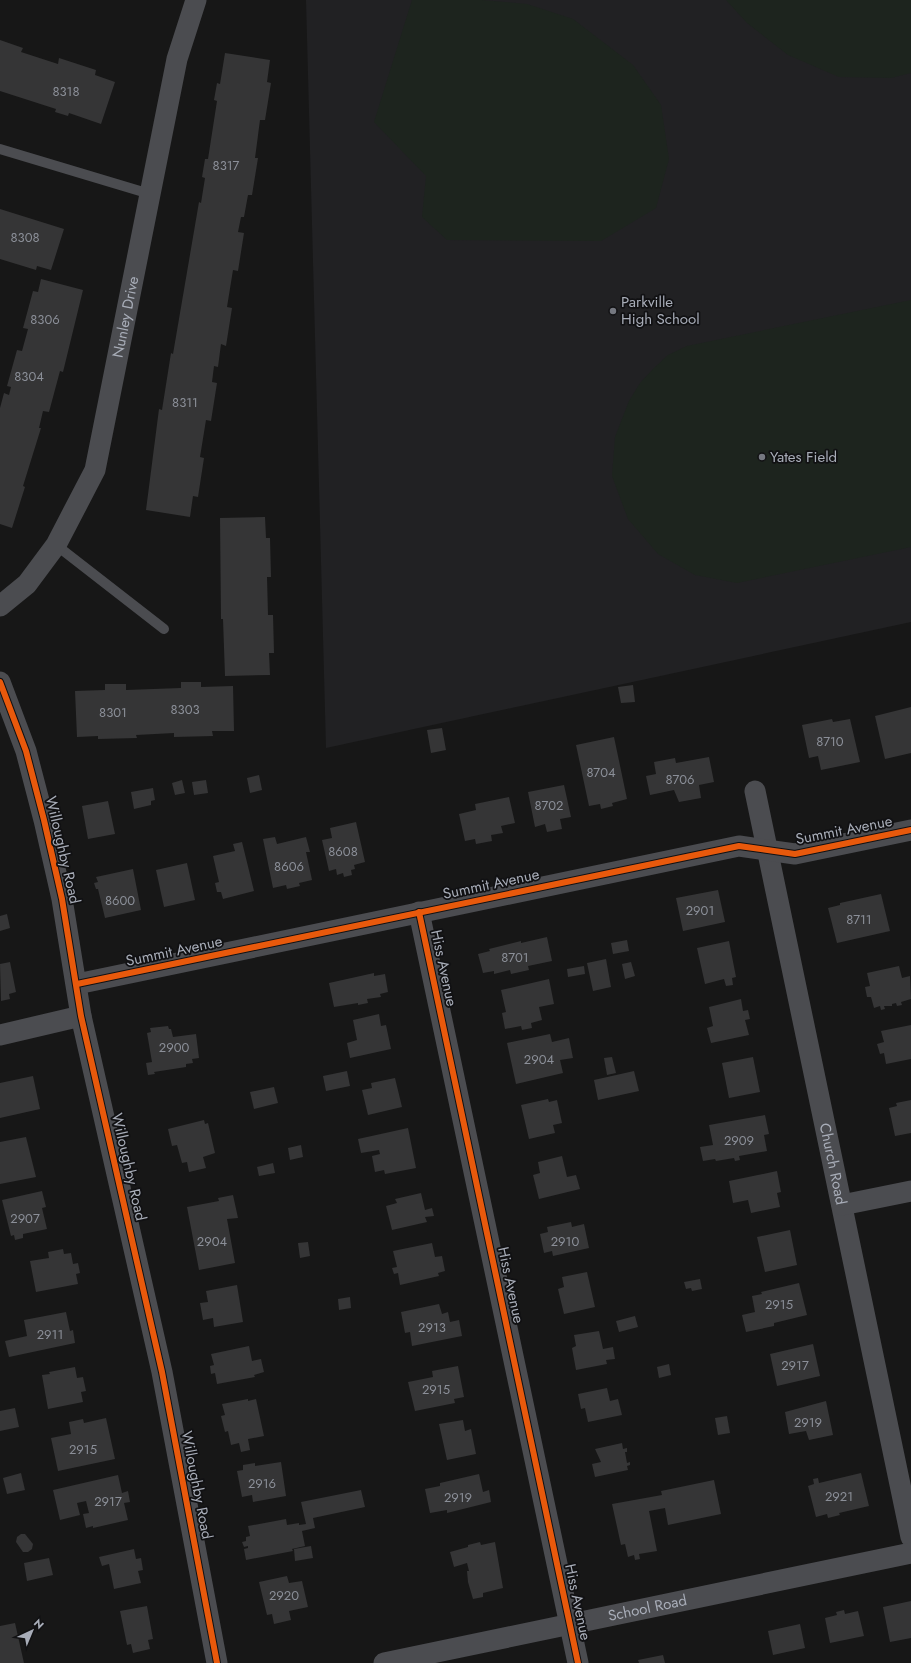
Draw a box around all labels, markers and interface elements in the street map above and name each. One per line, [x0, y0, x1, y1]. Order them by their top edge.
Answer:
house number: 8318 [52, 82, 80, 101]
house number: 8317 [213, 156, 240, 175]
house number: 8308 [10, 228, 40, 247]
street label: Nunley Drive [107, 274, 144, 360]
place label: Parkville High School [621, 291, 700, 330]
marker: Parkville High School [608, 306, 618, 316]
house number: 8306 [30, 310, 60, 329]
house number: 8304 [14, 367, 44, 386]
house number: 8311 [172, 393, 198, 412]
place label: Yates Field [770, 446, 837, 468]
marker: Yates Field [757, 452, 767, 462]
house number: 8303 [170, 700, 200, 719]
house number: 8301 [99, 703, 127, 722]
house number: 8710 [816, 732, 844, 751]
house number: 8704 [586, 763, 616, 782]
house number: 8706 [665, 770, 695, 789]
street label: Willoughby Road [40, 794, 86, 906]
house number: 8702 [535, 796, 563, 815]
street label: Summit Avenue [794, 810, 895, 850]
house number: 8608 [328, 842, 358, 861]
house number: 8606 [274, 857, 304, 876]
street label: Summit Avenue [441, 863, 542, 905]
house number: 8600 [105, 891, 135, 910]
house number: 2901 [686, 901, 714, 920]
house number: 8711 [846, 910, 872, 929]
street label: Hiss Avenue [425, 928, 463, 1009]
street label: Summit Avenue [124, 930, 225, 972]
house number: 8701 [501, 948, 529, 967]
house number: 2900 [159, 1038, 189, 1057]
house number: 2904 [524, 1050, 555, 1069]
street label: Willoughby Road [106, 1111, 152, 1223]
street label: Church Road [814, 1121, 852, 1207]
house number: 2909 [724, 1131, 754, 1150]
house number: 2907 [10, 1209, 40, 1228]
house number: 2904 [197, 1232, 228, 1251]
house number: 2910 [551, 1232, 579, 1251]
street label: Hiss Avenue [492, 1245, 530, 1326]
house number: 2915 [765, 1295, 793, 1314]
house number: 2913 [418, 1318, 446, 1337]
house number: 2911 [37, 1325, 63, 1344]
house number: 2917 [781, 1356, 809, 1375]
house number: 2915 [422, 1380, 450, 1399]
house number: 2919 [794, 1413, 822, 1432]
street label: Willoughby Road [176, 1429, 218, 1541]
house number: 2915 [69, 1440, 97, 1459]
house number: 2916 [248, 1474, 276, 1493]
house number: 2921 [825, 1487, 853, 1506]
house number: 2919 [444, 1488, 472, 1507]
house number: 2917 [94, 1492, 122, 1511]
street label: Hiss Avenue [559, 1562, 597, 1643]
house number: 2920 [269, 1586, 299, 1605]
street label: School Road [606, 1589, 689, 1627]
north arrow [12, 1611, 52, 1651]
text: N [30, 1615, 48, 1633]

